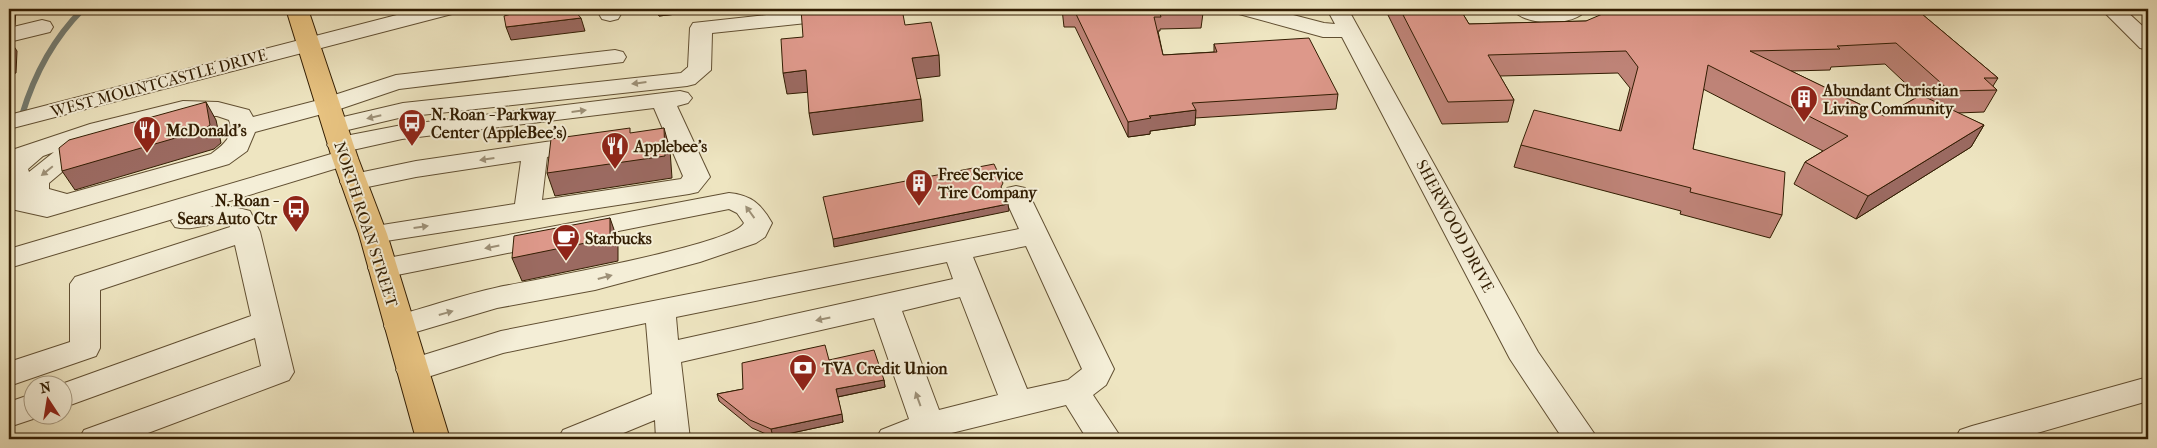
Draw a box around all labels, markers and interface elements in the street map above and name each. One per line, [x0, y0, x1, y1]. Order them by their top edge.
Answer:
street label: WEST MOUNTCASTLE DRIVE [48, 45, 270, 121]
one-way arrow [630, 79, 646, 87]
place label: Abundant Christian Living Community [1822, 81, 1959, 119]
building icon: Abundant Christian Living Community [1789, 84, 1819, 123]
place label: N. Roan - Parkway Center (AppleBee's) [431, 105, 567, 143]
one-way arrow [571, 107, 587, 115]
bus stop icon: N. Roan - Parkway Center (AppleBee's) [397, 108, 427, 147]
one-way arrow [366, 113, 381, 121]
restaurant icon: McDonald's [132, 115, 162, 154]
place label: McDonald's [165, 121, 247, 140]
restaurant icon: Applebee's [600, 131, 630, 170]
place label: Applebee's [633, 137, 707, 157]
street label: NORTH ROAN STREET [330, 139, 402, 309]
one-way arrow [478, 155, 494, 163]
street label: SHERWOOD DRIVE [1412, 156, 1498, 296]
place label: Free Service Tire Company [937, 165, 1038, 203]
one-way arrow [41, 166, 54, 177]
building icon: Free Service Tire Company [904, 168, 934, 207]
place label: N. Roan - Sears Auto Ctr [178, 191, 280, 228]
bus stop icon: N. Roan - Sears Auto Ctr [281, 194, 311, 233]
one-way arrow [745, 205, 755, 219]
one-way arrow [414, 223, 430, 231]
cafe icon: Starbucks [551, 223, 581, 262]
place label: Starbucks [585, 229, 652, 248]
one-way arrow [483, 243, 499, 251]
one-way arrow [597, 273, 612, 281]
one-way arrow [439, 308, 454, 316]
one-way arrow [815, 315, 831, 323]
bank icon: TVA Credit Union [788, 353, 818, 392]
place label: TVA Credit Union [821, 359, 948, 378]
north arrow [22, 376, 72, 426]
text: N [38, 378, 53, 397]
one-way arrow [914, 391, 922, 406]

